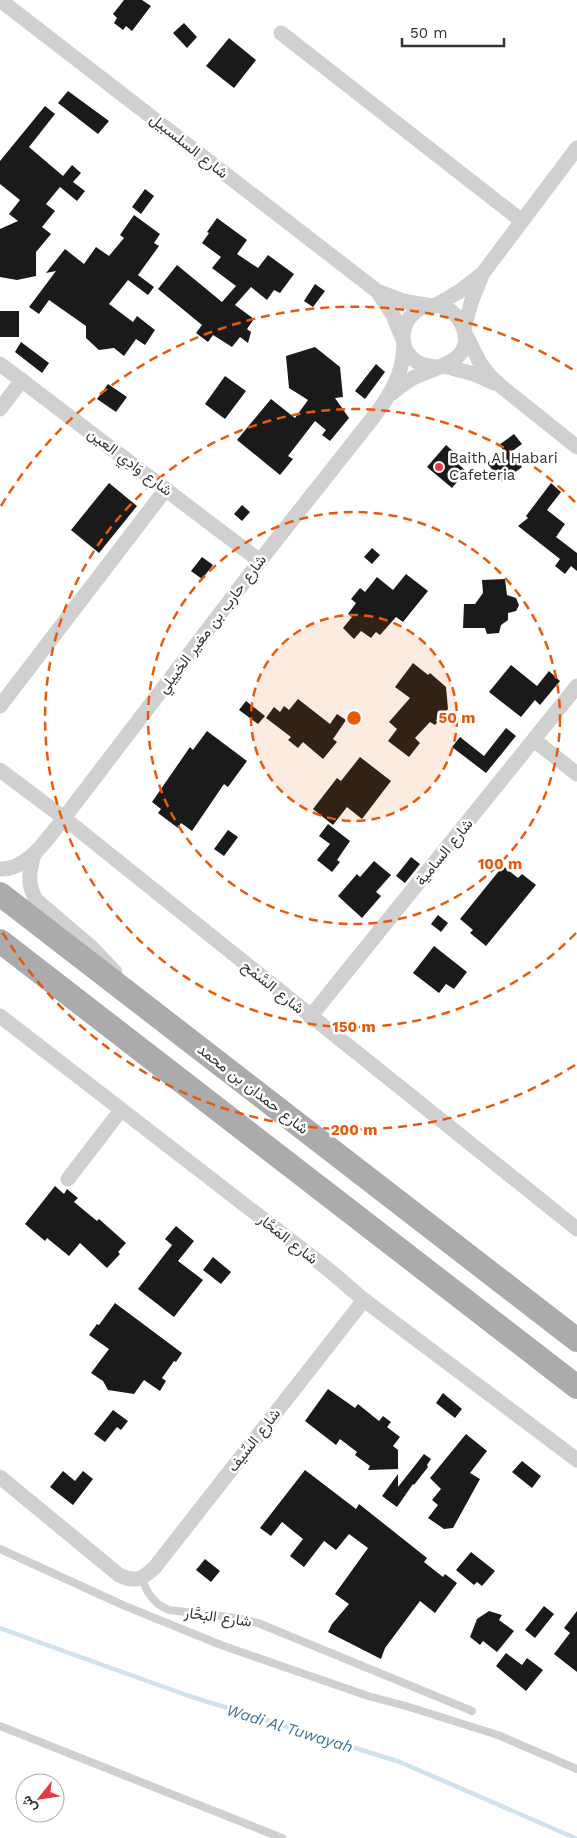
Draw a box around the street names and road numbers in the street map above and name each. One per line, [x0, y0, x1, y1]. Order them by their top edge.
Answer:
street label: شارع السلسبيل [145, 110, 232, 184]
street label: شارع وَادِي العين [82, 424, 176, 503]
street label: شارع حارب بن مغير الخييلي [154, 551, 273, 699]
street label: شارع السامية [412, 815, 478, 890]
street label: شارع السَّمْح [237, 957, 308, 1019]
street label: شارع حمدان بن محمد [193, 1040, 312, 1140]
street label: شارع المَحَّار [252, 1209, 322, 1270]
street label: شارع السِّيف [224, 1405, 286, 1476]
street label: شارع البَحَّار [182, 1603, 253, 1633]

